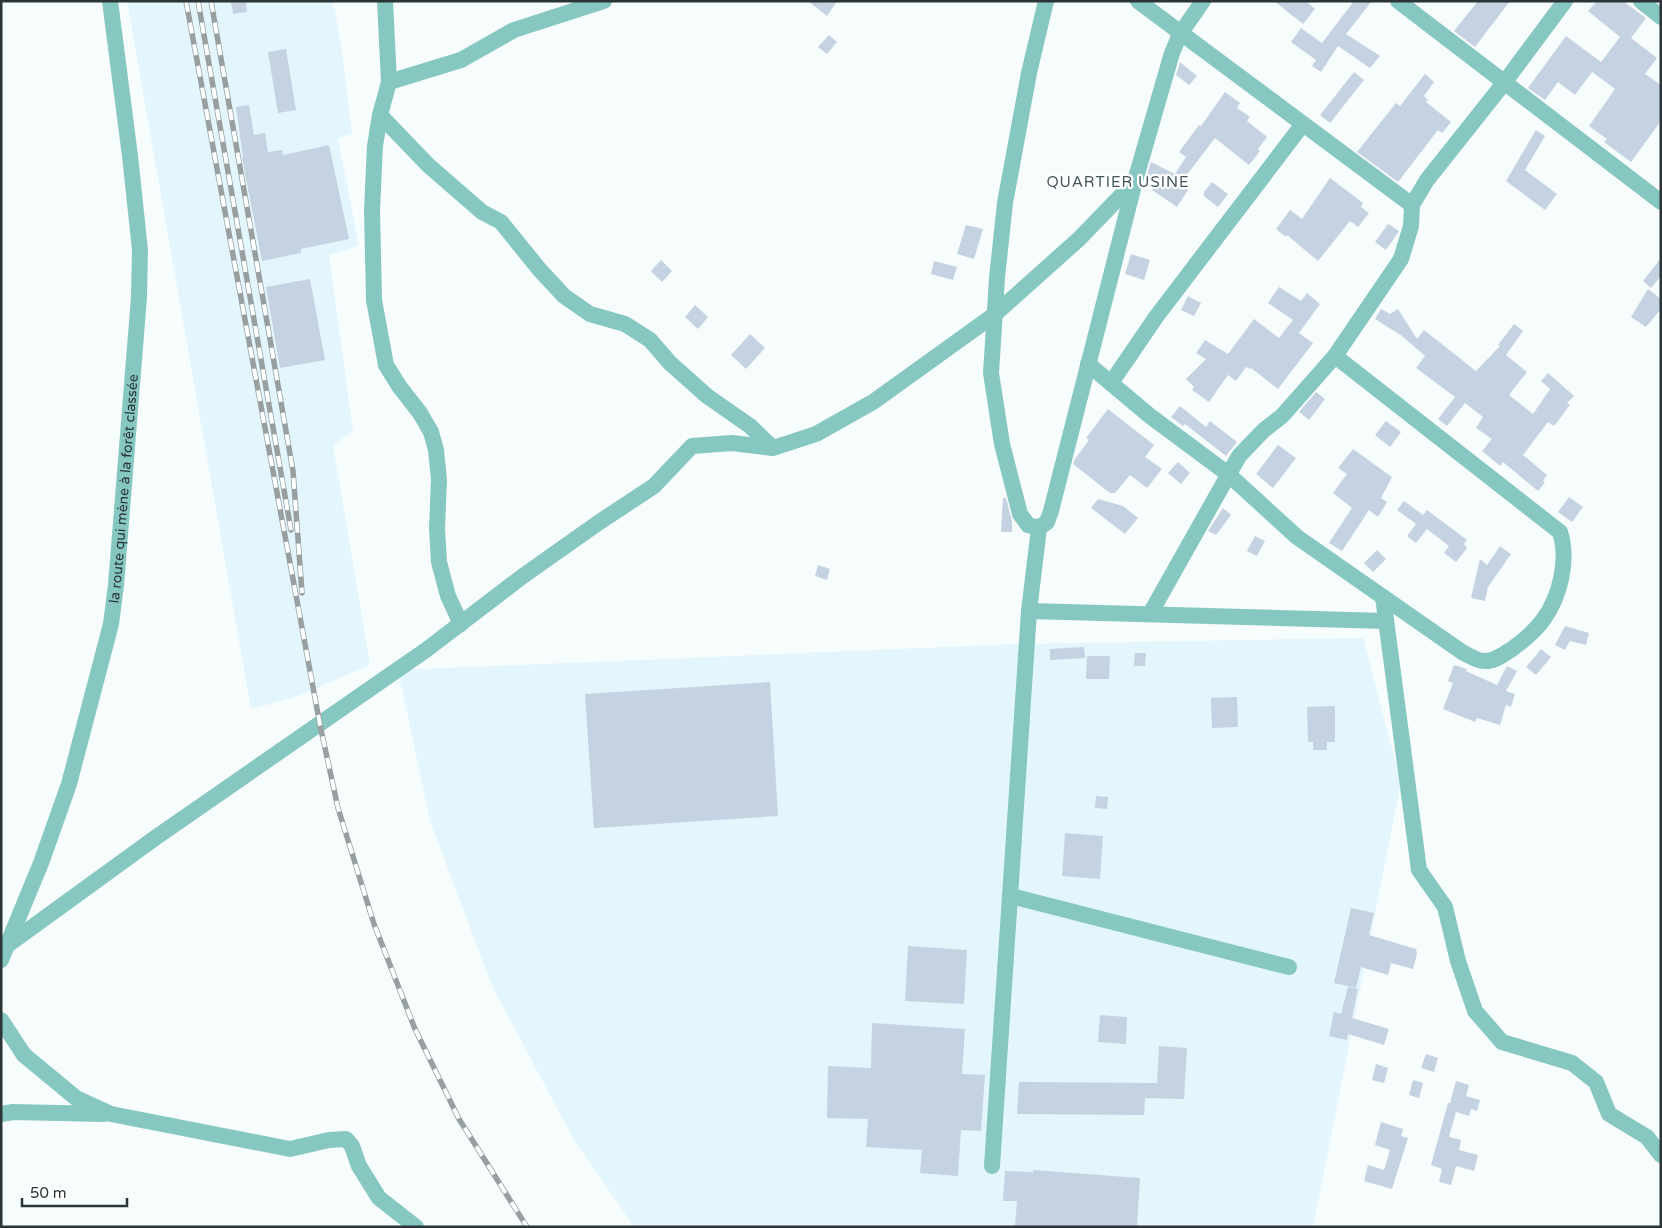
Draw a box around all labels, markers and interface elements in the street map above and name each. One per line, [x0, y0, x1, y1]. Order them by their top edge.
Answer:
district label: QUARTIER USINE [1046, 173, 1190, 191]
street label: la route qui mène à la forêt classée [105, 374, 141, 604]
scale bar [22, 1176, 128, 1208]
text: 50 m [30, 1184, 67, 1202]

